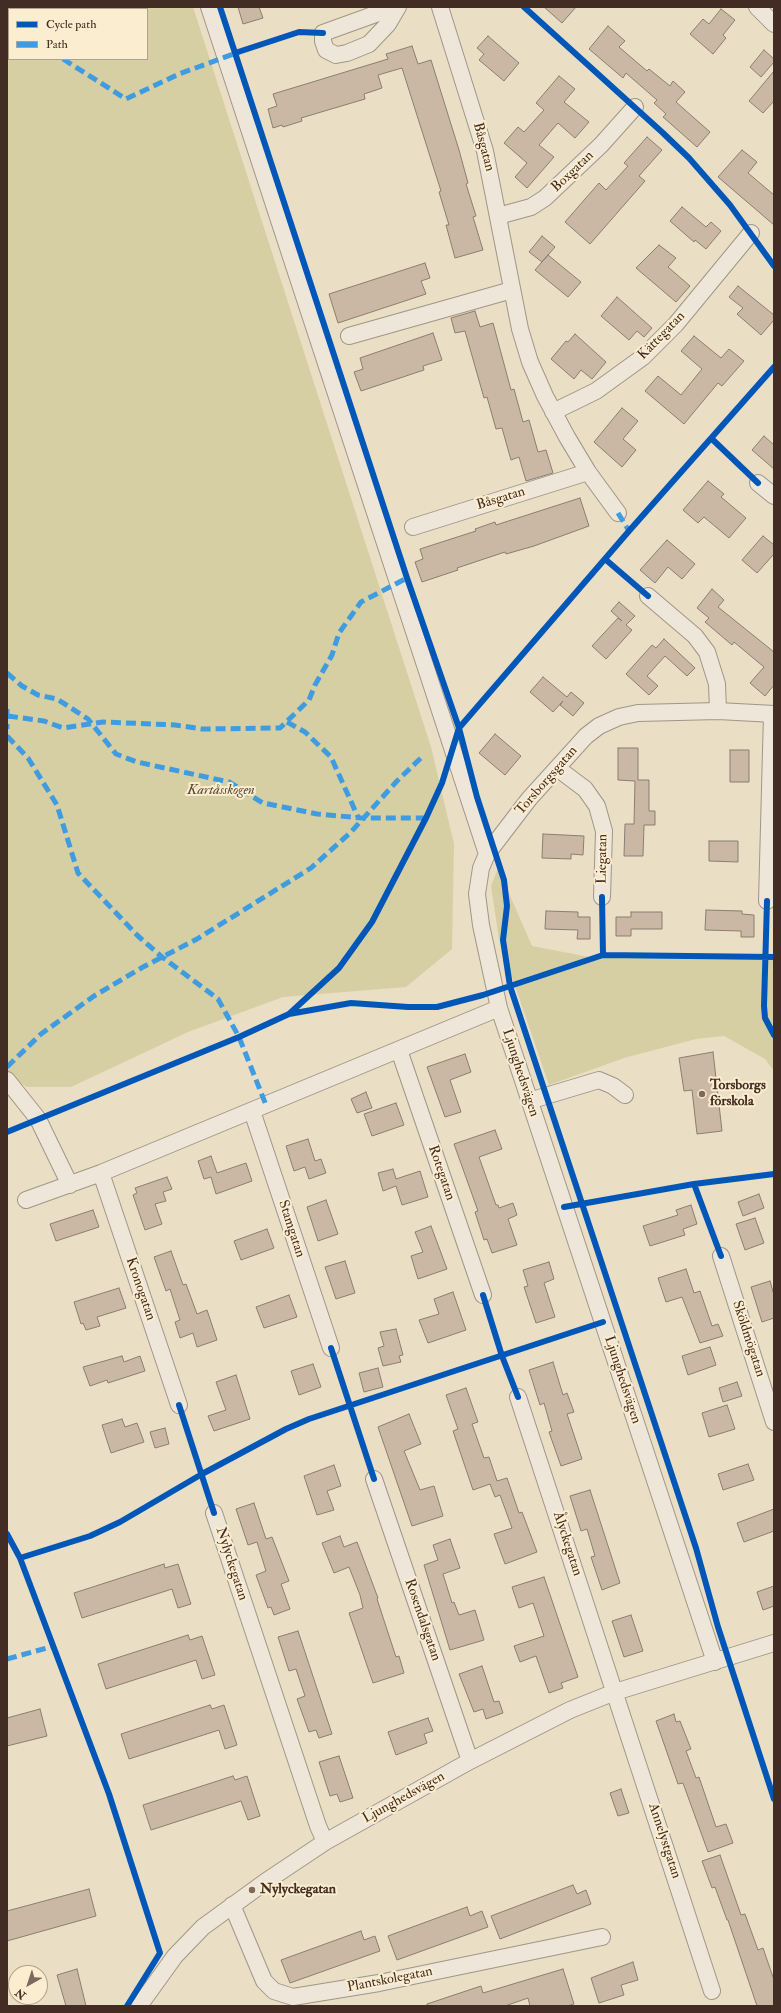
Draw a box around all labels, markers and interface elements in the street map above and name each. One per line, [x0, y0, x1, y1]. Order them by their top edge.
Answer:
legend [8, 8, 148, 60]
text: Cycle path [46, 17, 96, 32]
text: Path [46, 37, 68, 52]
street label: Båsgatan [468, 121, 498, 173]
street label: Boxgatan [548, 148, 598, 196]
street label: Kättegatan [635, 308, 689, 364]
street label: Båsgatan [475, 484, 527, 514]
street label: Torsborgsgatan [512, 743, 582, 819]
park label: Kartåsskogen [187, 783, 255, 799]
street label: Liegatan [594, 834, 612, 884]
street label: Ljunghedsvägen [498, 1027, 542, 1119]
place label: Torsborgs förskola [710, 1078, 766, 1110]
marker: Torsborgs förskola [697, 1089, 707, 1099]
street label: Rotegatan [424, 1143, 458, 1203]
street label: Stamgatan [274, 1198, 308, 1260]
street label: Kronogatan [121, 1255, 159, 1323]
street label: Sköldmögatan [728, 1299, 768, 1379]
street label: Ljunghedsvägen [600, 1334, 644, 1426]
street label: Ålyckegatan [549, 1510, 585, 1578]
street label: Nylyckegatan [211, 1525, 251, 1603]
street label: Rosendalsgatan [400, 1577, 444, 1663]
street label: Ljunghedsvägen [360, 1769, 448, 1827]
street label: Annelystgatan [644, 1801, 684, 1881]
place label: Nylyckegatan [260, 1882, 336, 1898]
marker: Nylyckegatan [247, 1885, 257, 1895]
street label: Plantskolegatan [346, 1963, 434, 1997]
north arrow [8, 1965, 48, 2005]
text: N [13, 1986, 29, 2002]

